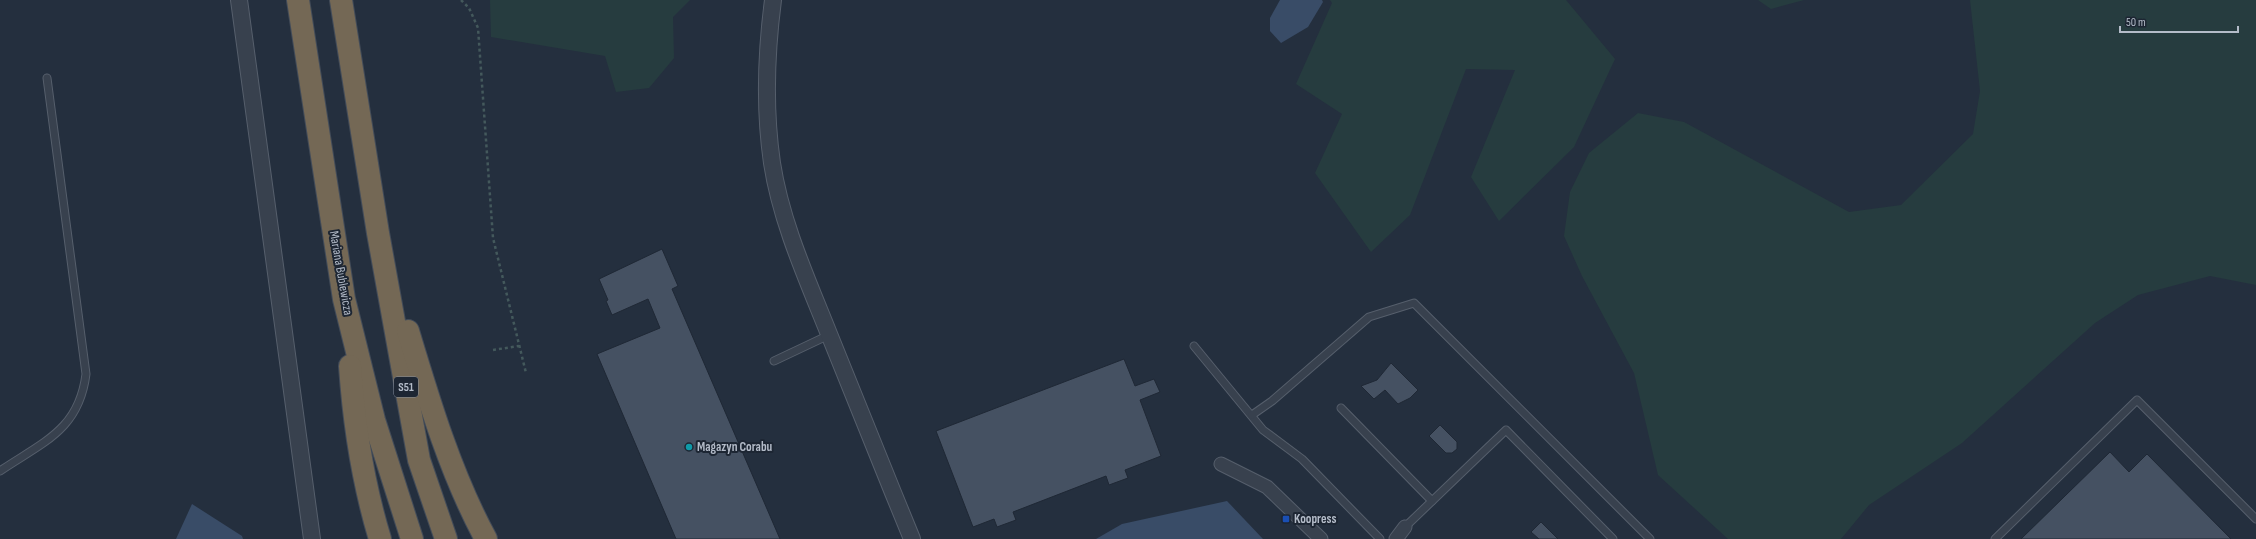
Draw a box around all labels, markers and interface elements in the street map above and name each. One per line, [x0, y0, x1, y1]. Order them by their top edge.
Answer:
scale bar [2120, 8, 2238, 34]
text: 50 m [2126, 15, 2146, 30]
street label: Mariana Bublewicza [326, 230, 356, 316]
road number: S51 [394, 377, 418, 397]
place label: Magazyn Corabu [697, 439, 773, 455]
marker: Magazyn Corabu [684, 442, 694, 452]
place label: Koopress [1294, 511, 1336, 527]
marker: Koopress [1281, 514, 1291, 524]

